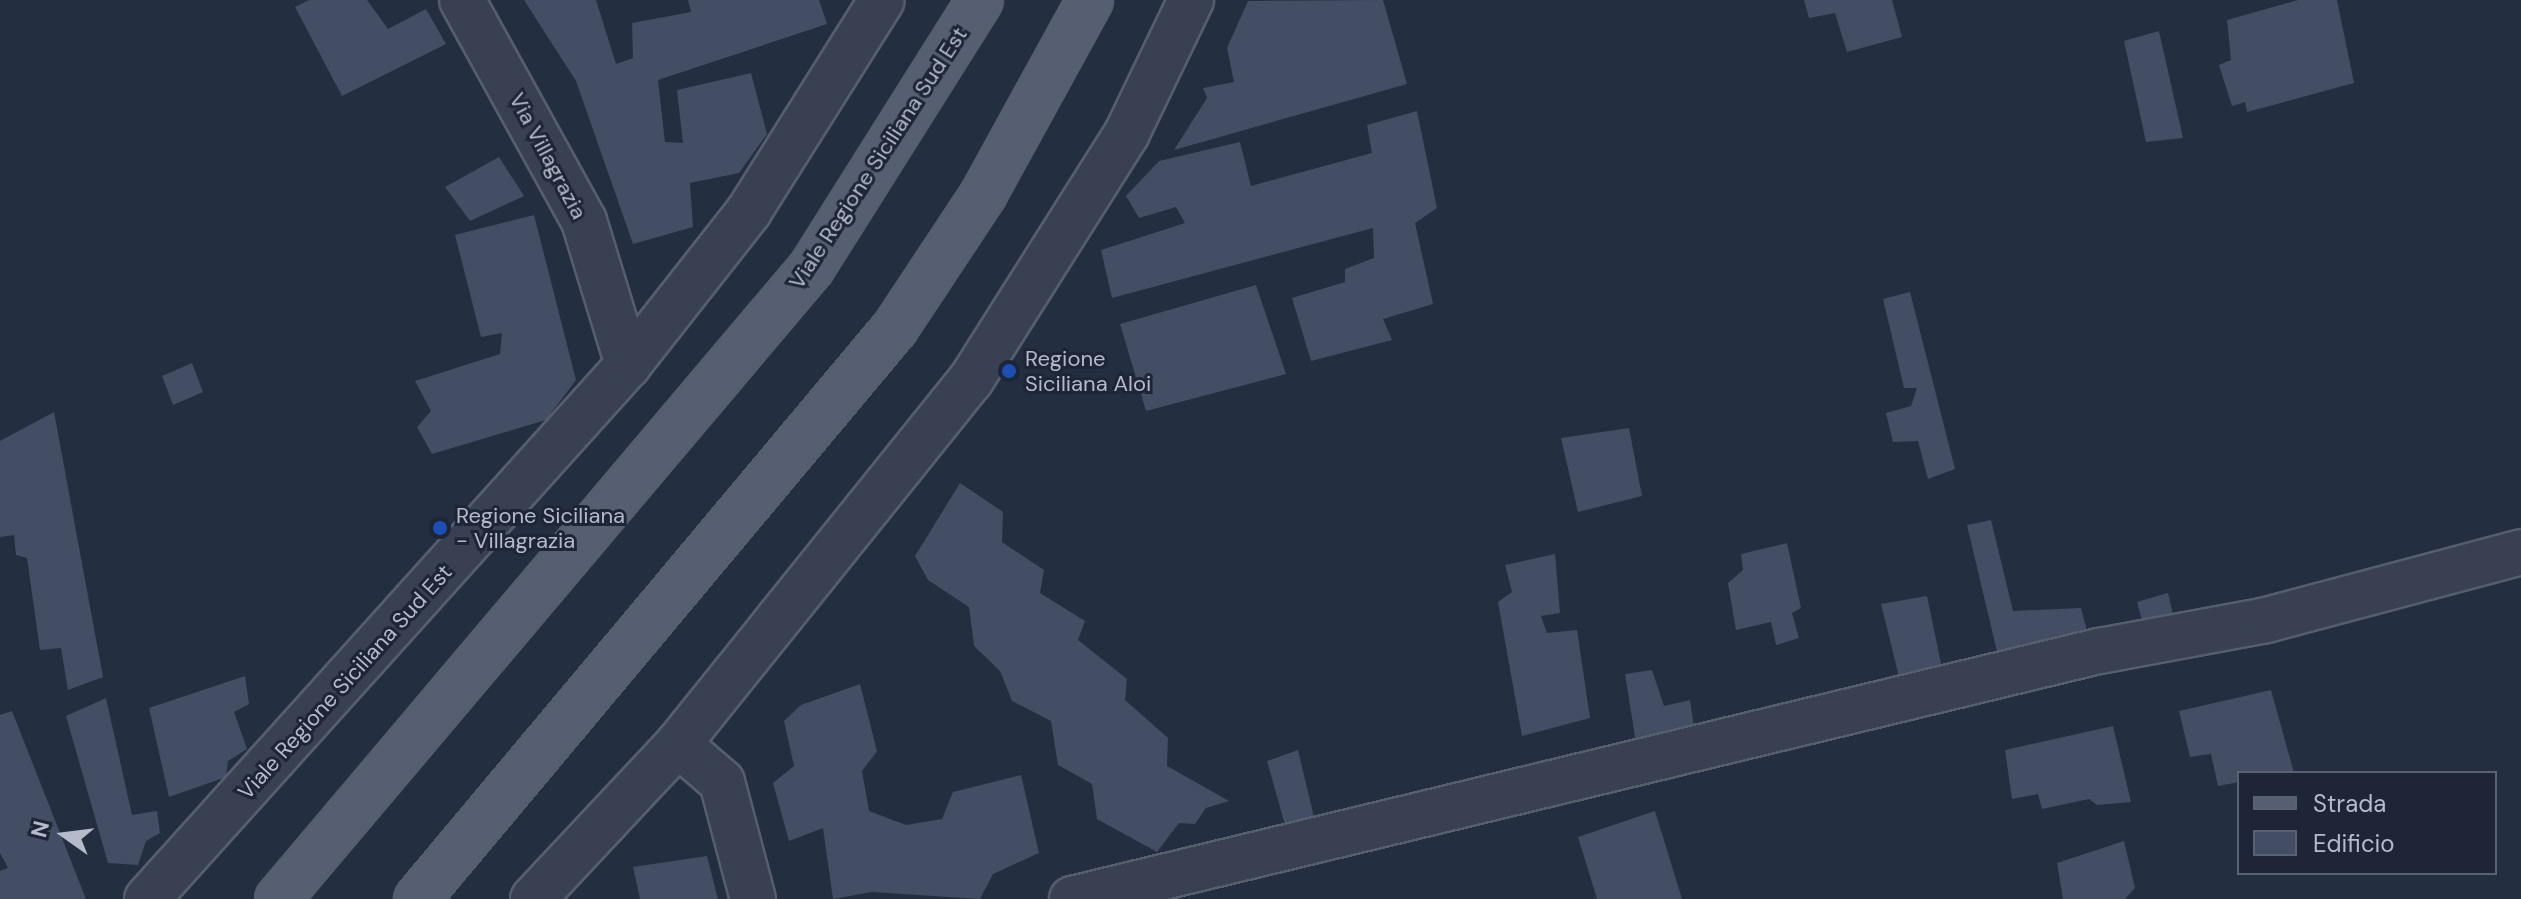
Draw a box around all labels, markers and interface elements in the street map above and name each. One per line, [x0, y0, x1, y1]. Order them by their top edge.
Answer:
street label: Viale Regione Siciliana Sud Est [783, 22, 973, 294]
street label: Via Villagrazia [504, 88, 592, 224]
place label: Regione Siciliana Aloi [1025, 345, 1151, 396]
marker: Regione Siciliana Aloi [1000, 362, 1018, 380]
place label: Regione Siciliana - Villagrazia [456, 502, 625, 554]
marker: Regione Siciliana - Villagrazia [431, 519, 449, 537]
street label: Viale Regione Siciliana Sud Est [233, 559, 457, 805]
legend [2237, 771, 2497, 875]
text: Strada [2313, 788, 2386, 819]
north arrow [24, 795, 104, 875]
text: N [24, 818, 56, 840]
text: Edificio [2313, 828, 2395, 859]

